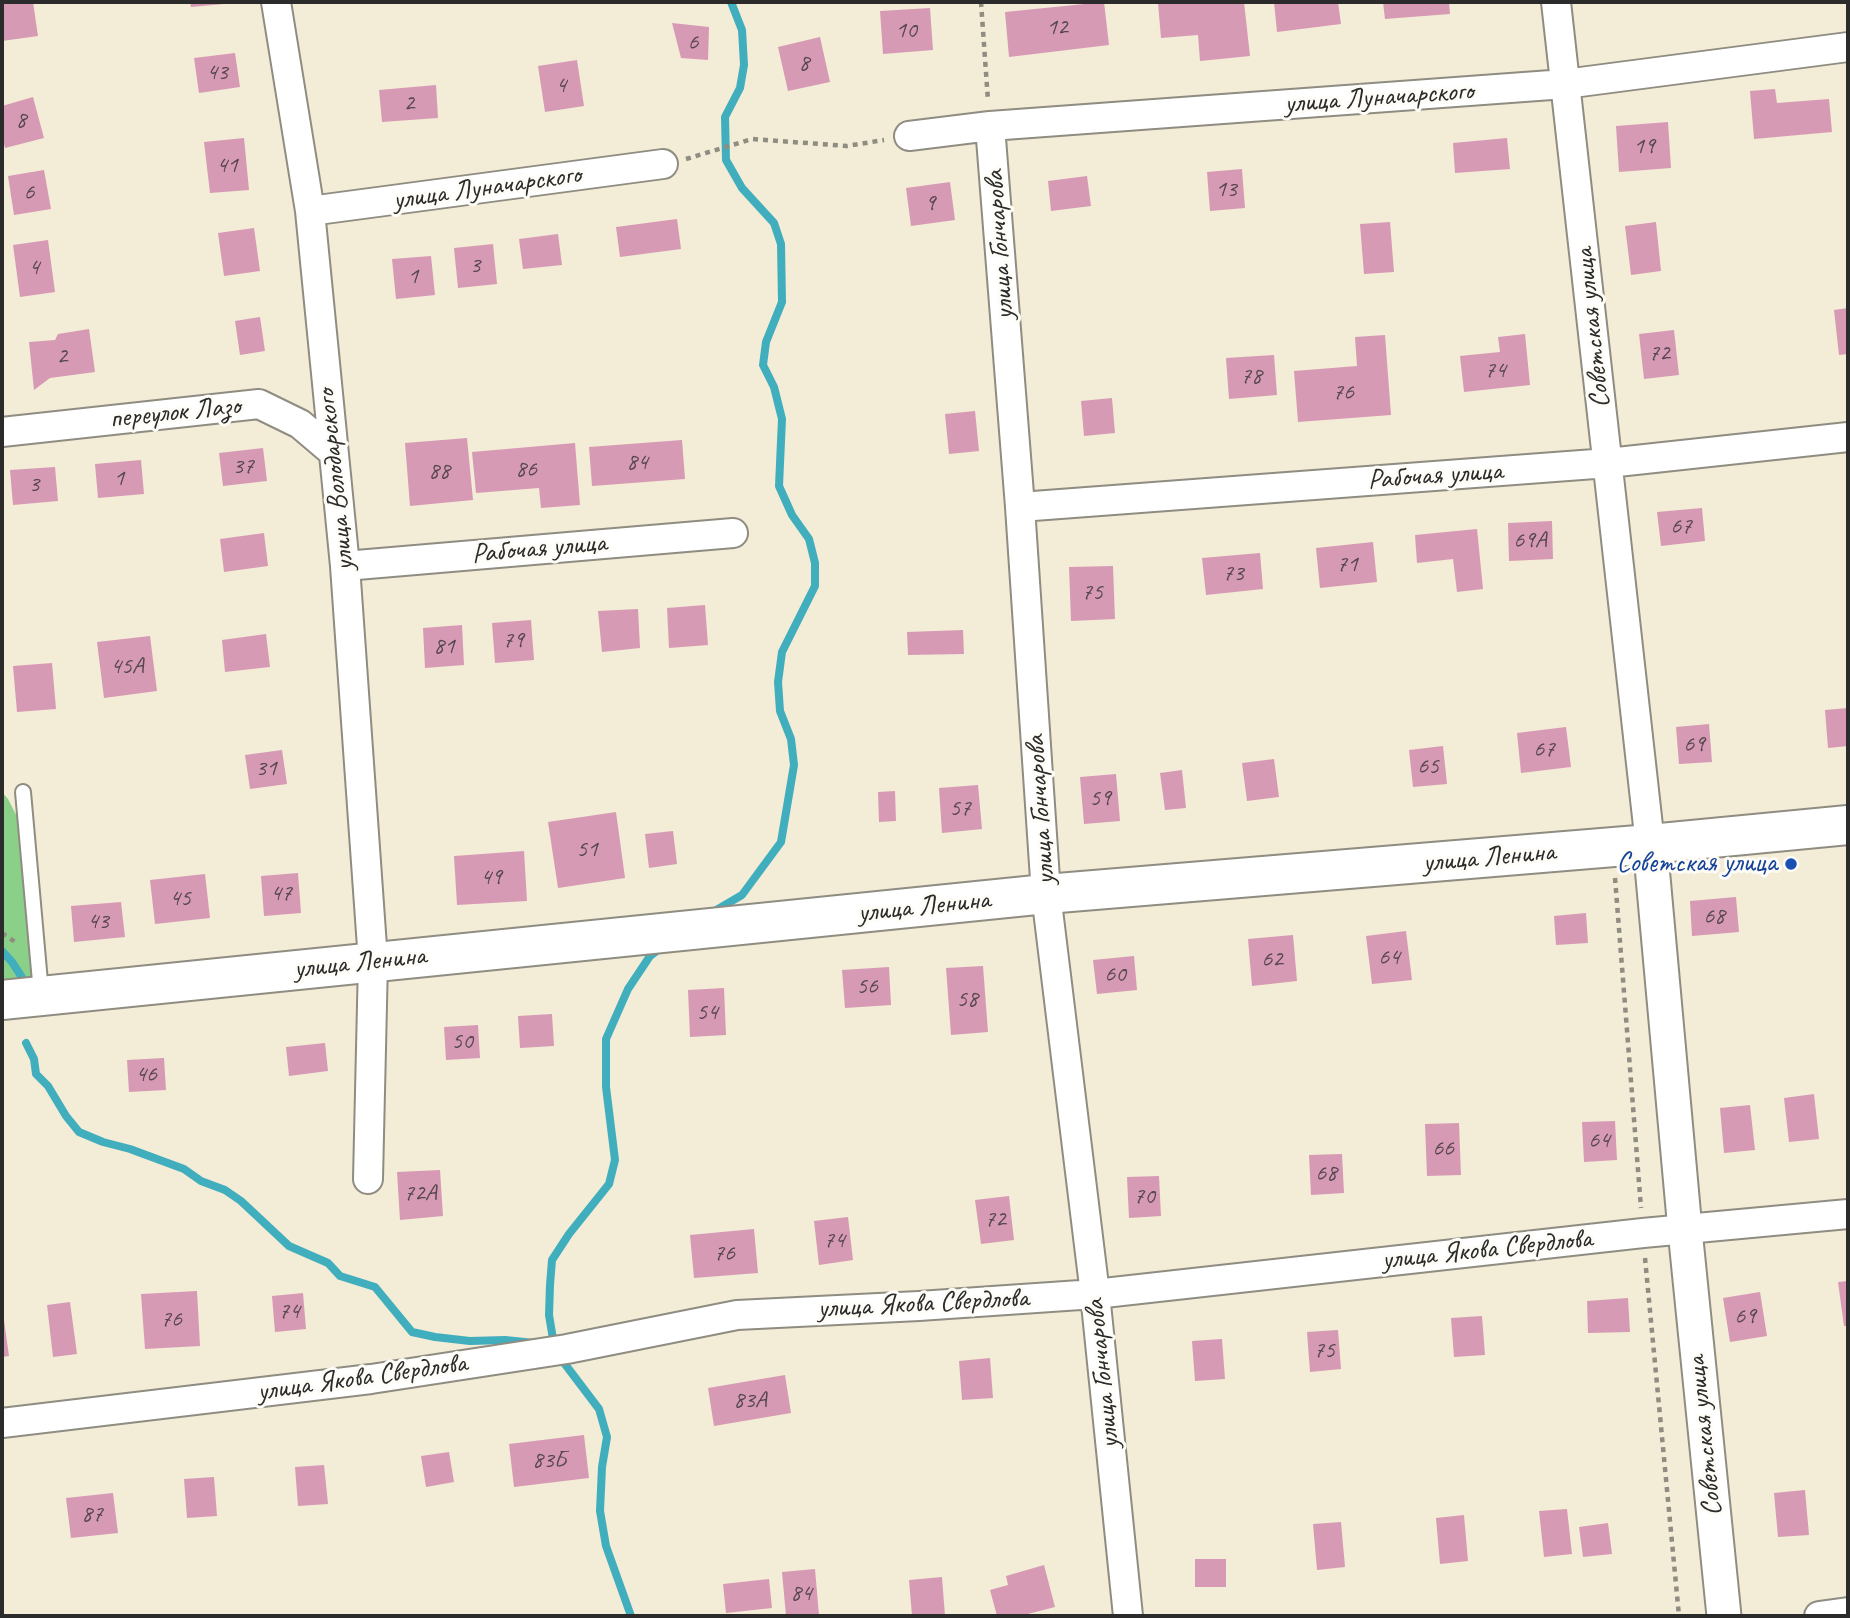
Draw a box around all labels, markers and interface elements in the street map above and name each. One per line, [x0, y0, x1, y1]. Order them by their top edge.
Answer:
house number: 12 [1046, 14, 1068, 42]
house number: 10 [895, 17, 917, 45]
house number: 6 [688, 29, 698, 57]
house number: 8 [799, 50, 809, 78]
house number: 43 [206, 59, 228, 87]
house number: 4 [556, 72, 566, 100]
street label: улица Луначарского [1283, 75, 1475, 121]
house number: 2 [404, 90, 414, 118]
house number: 8 [16, 107, 26, 135]
house number: 19 [1633, 133, 1655, 161]
house number: 41 [216, 152, 238, 180]
street label: улица Луначарского [391, 158, 583, 218]
street label: улица Гончарова [978, 169, 1022, 321]
house number: 13 [1215, 176, 1237, 204]
house number: 6 [24, 179, 34, 207]
house number: 9 [925, 190, 935, 218]
street label: Советская улица [1568, 246, 1618, 410]
house number: 3 [470, 252, 480, 280]
house number: 4 [29, 254, 39, 282]
house number: 1 [408, 263, 418, 291]
house number: 72 [1648, 340, 1670, 368]
house number: 2 [57, 343, 67, 371]
house number: 74 [1484, 357, 1506, 385]
house number: 78 [1240, 363, 1262, 391]
house number: 76 [1332, 379, 1354, 407]
street label: улица Володарского [310, 387, 362, 573]
street label: переулок Лазо [108, 389, 242, 437]
house number: 84 [626, 449, 648, 477]
house number: 37 [232, 453, 254, 481]
street label: Рабочая улица [1366, 455, 1504, 497]
house number: 86 [515, 456, 537, 484]
house number: 88 [428, 458, 450, 486]
house number: 1 [114, 465, 124, 493]
house number: 3 [29, 471, 39, 499]
house number: 67 [1670, 513, 1692, 541]
street label: Рабочая улица [470, 526, 608, 572]
house number: 69А [1513, 527, 1547, 555]
house number: 71 [1336, 551, 1358, 579]
house number: 73 [1222, 560, 1244, 588]
house number: 75 [1081, 579, 1103, 607]
house number: 79 [502, 627, 524, 655]
house number: 81 [433, 633, 455, 661]
house number: 45А [110, 653, 144, 681]
house number: 69 [1683, 731, 1705, 759]
street label: улица Гончарова [1019, 734, 1063, 886]
house number: 67 [1533, 736, 1555, 764]
house number: 65 [1417, 753, 1439, 781]
house number: 31 [255, 755, 277, 783]
house number: 59 [1089, 785, 1111, 813]
house number: 57 [949, 795, 971, 823]
street label: улица Ленина [1421, 835, 1557, 881]
house number: 51 [576, 836, 598, 864]
place label: Советская улица [1617, 847, 1777, 881]
marker: Советская улица [1783, 856, 1799, 872]
house number: 49 [480, 864, 502, 892]
house number: 47 [270, 880, 292, 908]
street label: улица Ленина [856, 883, 992, 931]
house number: 45 [169, 885, 191, 913]
house number: 68 [1703, 903, 1725, 931]
house number: 43 [87, 908, 109, 936]
street label: улица Ленина [292, 939, 428, 987]
house number: 64 [1378, 944, 1400, 972]
house number: 62 [1261, 946, 1283, 974]
house number: 60 [1104, 961, 1126, 989]
house number: 56 [856, 973, 878, 1001]
house number: 58 [956, 986, 978, 1014]
house number: 54 [696, 999, 718, 1027]
house number: 50 [451, 1028, 473, 1056]
house number: 46 [135, 1061, 157, 1089]
house number: 64 [1588, 1127, 1610, 1155]
house number: 66 [1432, 1135, 1454, 1163]
house number: 68 [1315, 1160, 1337, 1188]
house number: 72А [403, 1180, 437, 1208]
house number: 70 [1133, 1183, 1155, 1211]
house number: 72 [984, 1206, 1006, 1234]
street label: улица Якова Свердлова [1380, 1222, 1594, 1278]
house number: 74 [823, 1227, 845, 1255]
house number: 76 [713, 1240, 735, 1268]
street label: улица Якова Свердлова [817, 1282, 1029, 1326]
house number: 74 [278, 1298, 300, 1326]
street label: улица Гончарова [1078, 1298, 1128, 1450]
house number: 69 [1734, 1303, 1756, 1331]
house number: 76 [160, 1306, 182, 1334]
house number: 75 [1313, 1337, 1335, 1365]
street label: улица Якова Свердлова [255, 1347, 469, 1409]
street label: Советская улица [1680, 1354, 1730, 1518]
house number: 83А [733, 1387, 767, 1415]
house number: 83Б [532, 1447, 566, 1475]
house number: 87 [81, 1501, 103, 1529]
house number: 84 [790, 1580, 812, 1608]

